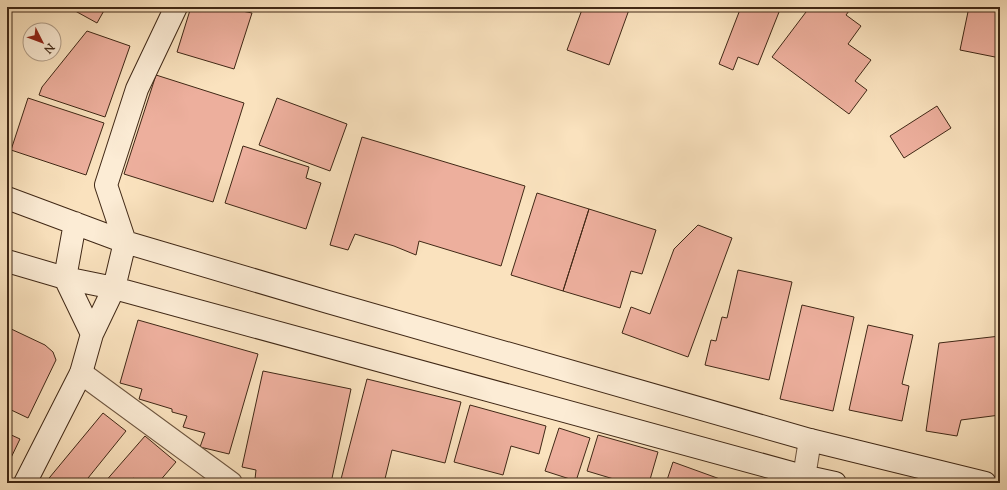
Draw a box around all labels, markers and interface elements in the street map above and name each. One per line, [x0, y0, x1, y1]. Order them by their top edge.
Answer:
north arrow [22, 22, 62, 62]
text: N [40, 39, 58, 57]

